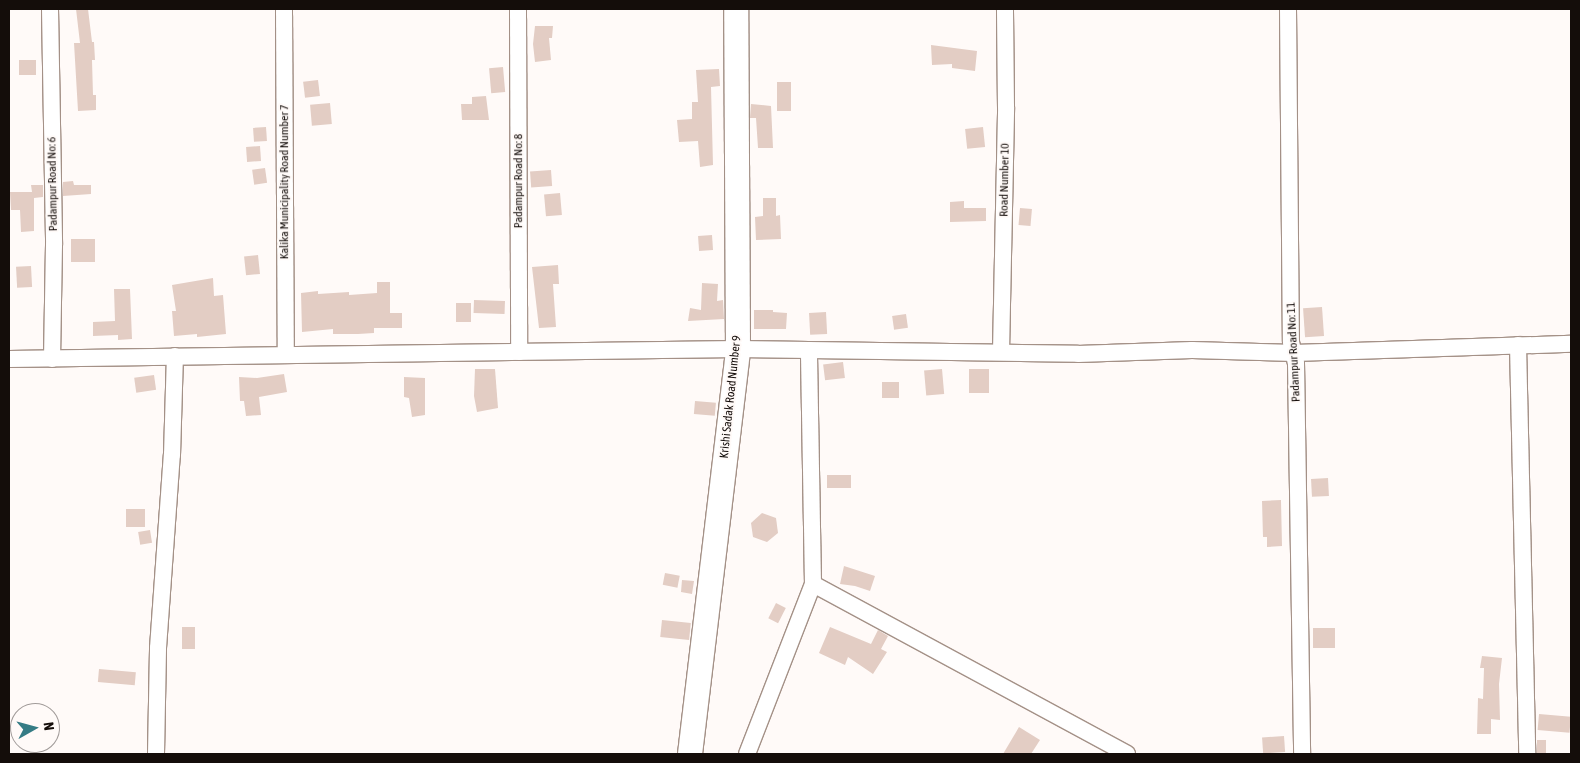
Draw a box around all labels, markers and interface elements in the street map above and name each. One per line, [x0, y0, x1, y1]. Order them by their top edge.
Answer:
street label: Kalika Municipality Road Number 7 [278, 105, 292, 259]
street label: Padampur Road No: 8 [512, 134, 526, 228]
street label: Padampur Road No: 6 [45, 137, 61, 231]
street label: Road Number 10 [997, 143, 1013, 217]
street label: Padampur Road No: 11 [1284, 302, 1304, 402]
street label: Krishi Sadak Road Number 9 [717, 335, 745, 459]
north arrow [10, 703, 60, 753]
text: N [40, 721, 57, 731]

